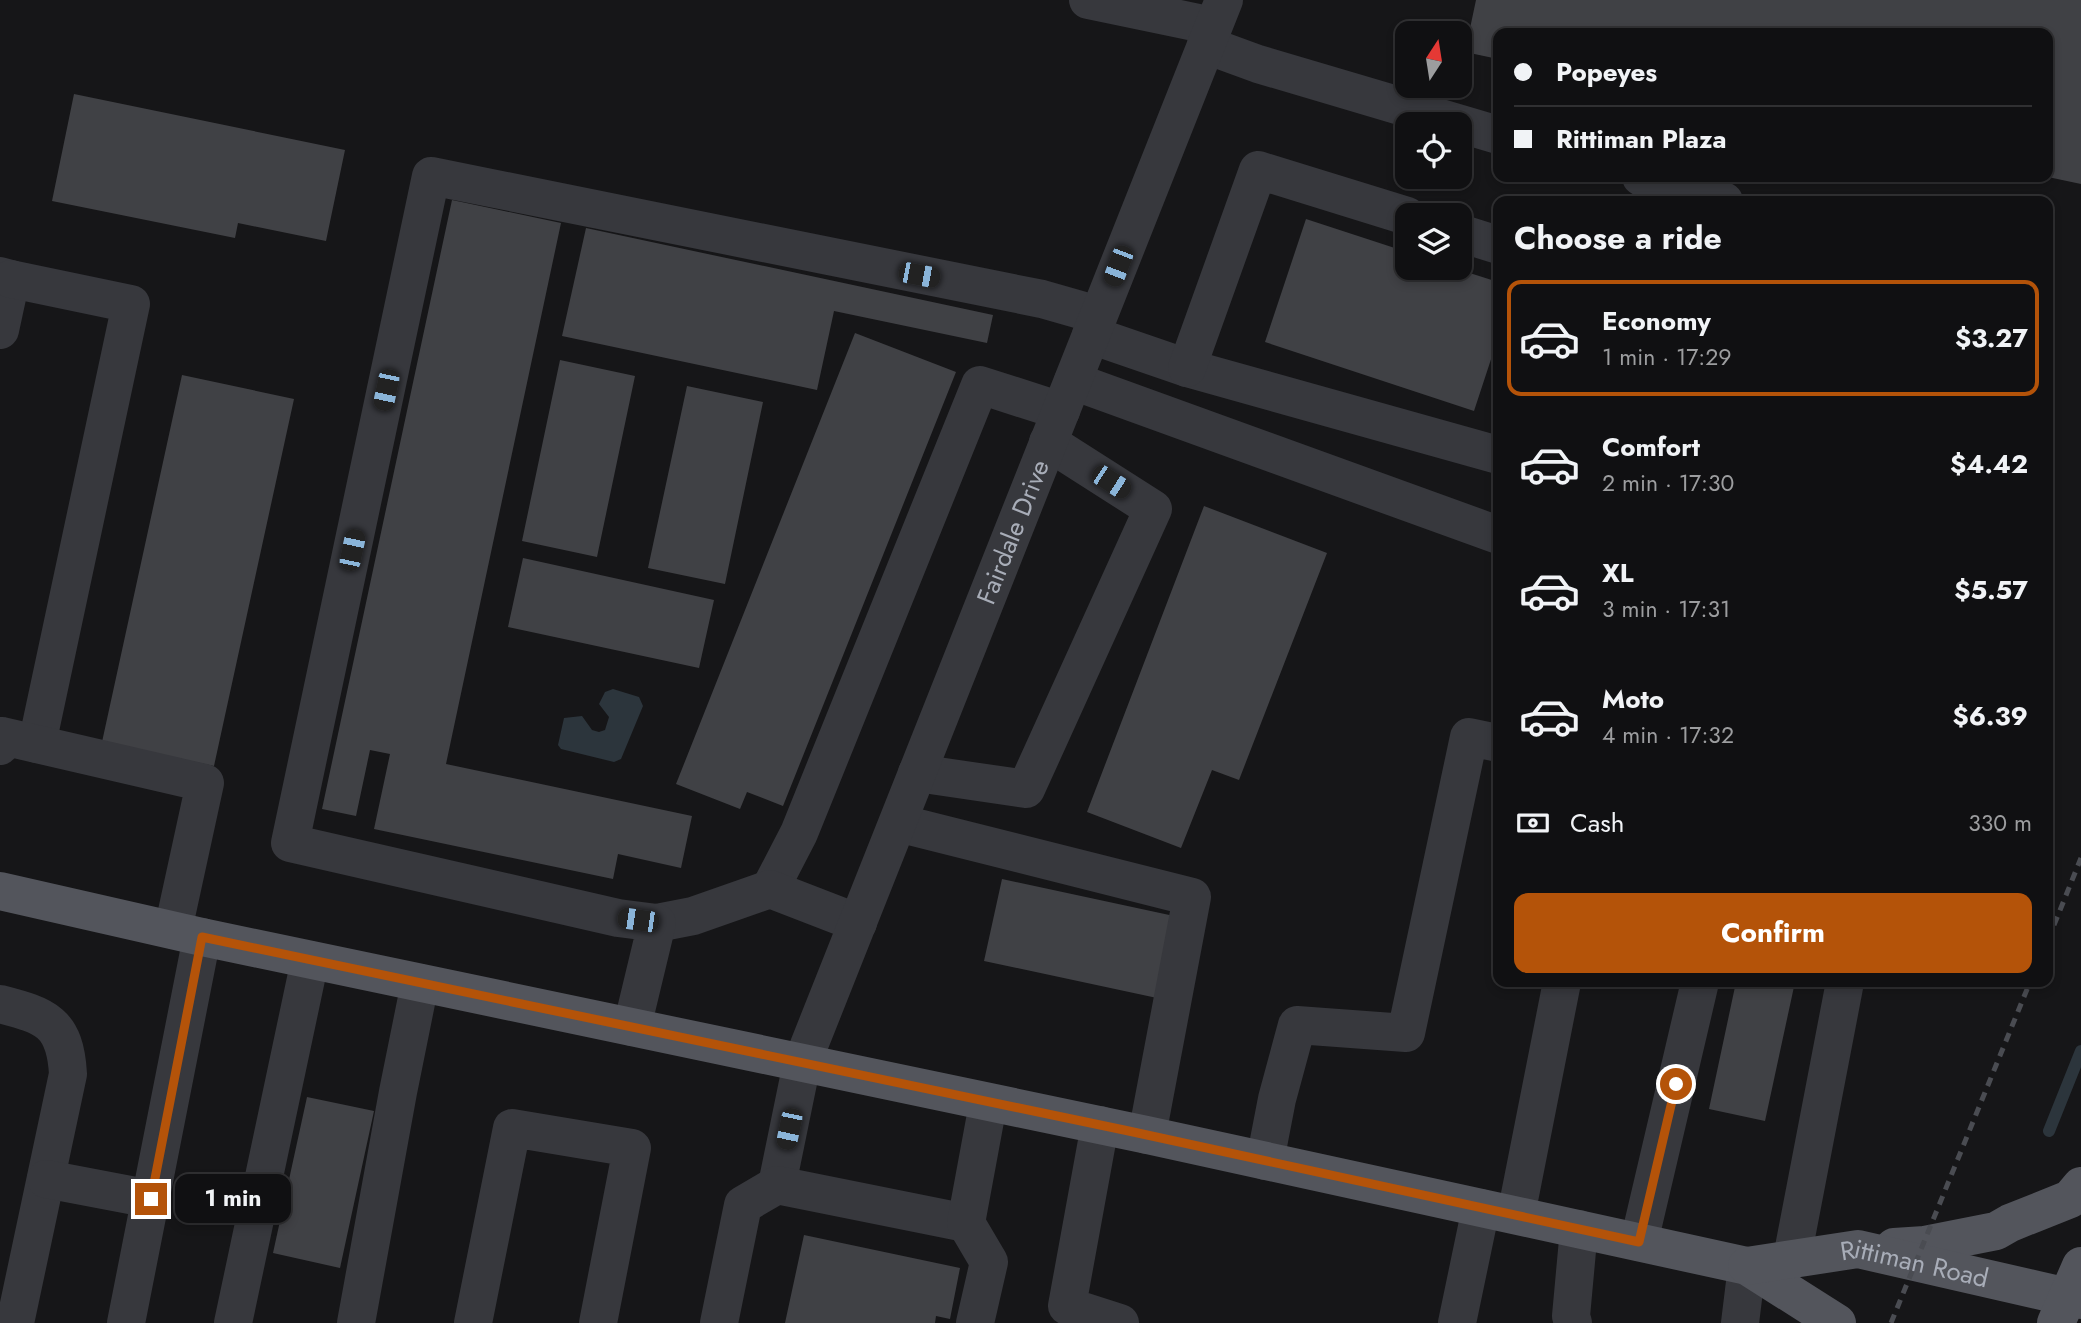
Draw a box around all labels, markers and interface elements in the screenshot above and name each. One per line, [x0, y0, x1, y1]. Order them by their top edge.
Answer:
north arrow [1395, 21, 1472, 98]
map controls [1395, 21, 1472, 280]
text: Popeyes [1556, 53, 1657, 91]
button: locate [1395, 112, 1472, 189]
text: Rittiman Plaza [1556, 120, 1727, 158]
button: layers [1395, 203, 1472, 280]
text: Choose a ride [1514, 215, 1722, 261]
car [1101, 243, 1136, 289]
car [897, 261, 942, 289]
text: Economy [1602, 302, 1711, 340]
icon: car [1518, 307, 1581, 370]
text: $3.27 [1955, 319, 2028, 357]
text: 1 min · 17:29 [1602, 340, 1732, 374]
car [372, 367, 401, 413]
text: Comfort [1602, 428, 1700, 466]
icon: car [1518, 433, 1581, 496]
text: $4.42 [1950, 445, 2028, 483]
street label: Fairdale Drive [967, 454, 1059, 610]
car [1088, 462, 1135, 502]
text: 2 min · 17:30 [1602, 466, 1734, 500]
car [338, 527, 367, 573]
text: XL [1602, 554, 1634, 592]
icon: car [1518, 559, 1581, 622]
text: $5.57 [1954, 571, 2028, 609]
text: 3 min · 17:31 [1602, 592, 1730, 626]
text: Moto [1602, 680, 1664, 718]
icon: car [1518, 685, 1581, 748]
text: $6.39 [1953, 697, 2028, 735]
text: 4 min · 17:32 [1602, 718, 1734, 752]
icon: cash [1514, 804, 1552, 842]
text: Cash [1570, 804, 1624, 842]
text: 330 m [1968, 806, 2032, 840]
button: Confirm [1514, 893, 2032, 973]
car [616, 907, 661, 933]
route start [1660, 1068, 1692, 1100]
car [775, 1106, 804, 1152]
callout: 1 min [176, 1174, 291, 1224]
text: 1 min [204, 1181, 262, 1215]
route end [135, 1183, 167, 1215]
street label: Rittiman Road [1838, 1230, 1992, 1297]

